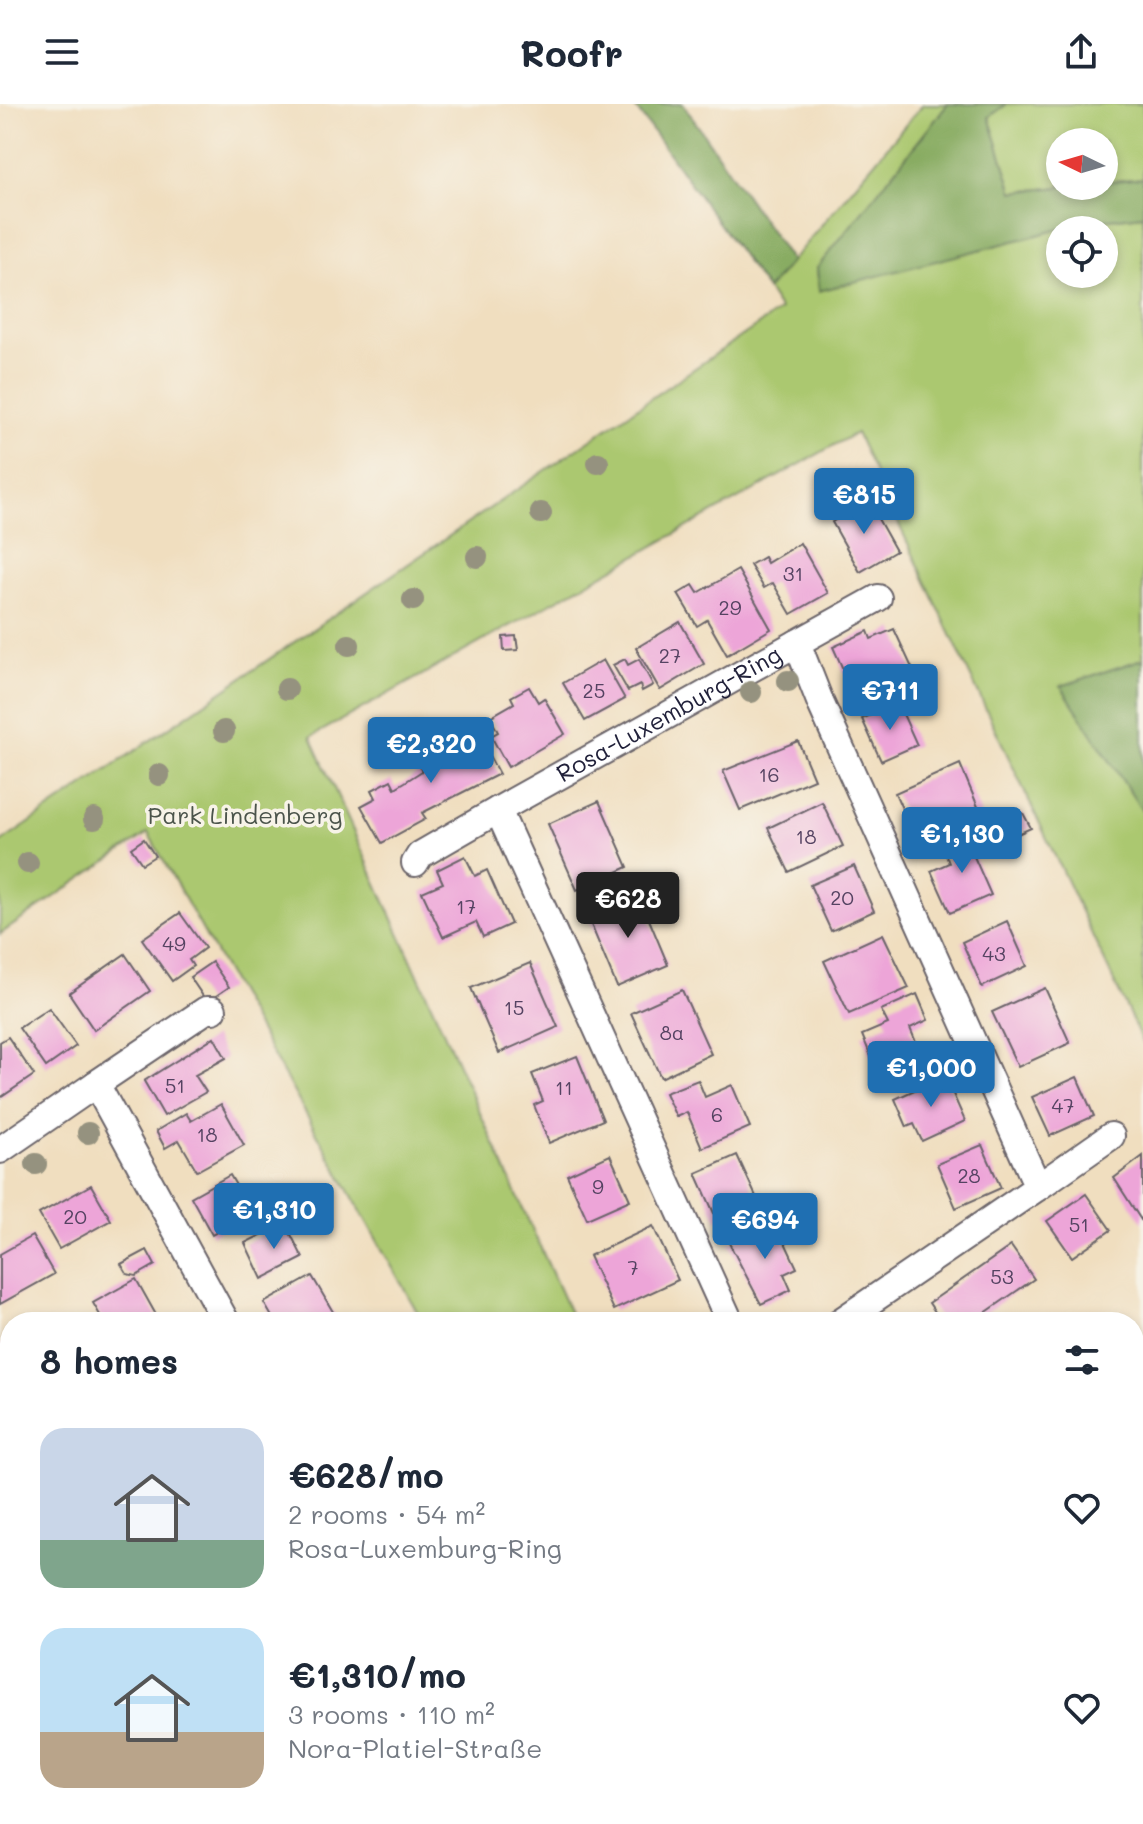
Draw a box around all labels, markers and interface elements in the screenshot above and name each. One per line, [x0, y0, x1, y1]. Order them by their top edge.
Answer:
text: Roofr [520, 29, 623, 76]
icon: menu [40, 30, 84, 74]
icon: share [1059, 30, 1103, 74]
north arrow [1046, 128, 1118, 200]
map controls [1046, 128, 1118, 288]
button: locate [1046, 216, 1118, 288]
pin: €815 [817, 468, 911, 536]
text: €815 [832, 477, 896, 511]
house number: 31 [783, 560, 803, 586]
house number: 29 [719, 594, 742, 620]
street label: Rosa-Luxemburg-Ring [550, 638, 786, 788]
house number: 27 [659, 642, 681, 668]
pin: €711 [843, 664, 937, 732]
text: €711 [861, 673, 919, 707]
house number: 25 [583, 677, 605, 703]
pin: €2,320 [366, 717, 496, 785]
text: €2,320 [386, 726, 476, 760]
house number: 16 [758, 761, 780, 787]
park label: Park Lindenberg [148, 799, 342, 830]
pin: €1,130 [897, 807, 1027, 875]
text: €1,130 [920, 816, 1004, 850]
house number: 18 [795, 823, 817, 849]
pin: €628 [581, 872, 675, 940]
text: €628 [594, 881, 662, 915]
house number: 20 [830, 884, 854, 910]
house number: 17 [456, 893, 476, 919]
house number: 49 [162, 930, 186, 956]
house number: 43 [982, 940, 1006, 966]
house number: 15 [504, 994, 524, 1020]
house number: 8a [660, 1019, 684, 1045]
pin: €1,000 [866, 1041, 996, 1109]
text: €1,000 [886, 1050, 976, 1084]
house number: 51 [165, 1072, 185, 1098]
house number: 11 [555, 1074, 573, 1100]
house number: 47 [1052, 1092, 1074, 1118]
house number: 6 [711, 1101, 723, 1127]
house number: 18 [196, 1121, 218, 1147]
house number: 28 [957, 1162, 981, 1188]
house number: 9 [592, 1173, 604, 1199]
pin: €1,310 [209, 1183, 339, 1251]
text: €1,310 [232, 1192, 316, 1226]
pin: €694 [718, 1193, 812, 1261]
text: €694 [731, 1202, 799, 1236]
house number: 20 [63, 1203, 87, 1229]
house number: 51 [1069, 1211, 1089, 1237]
house number: 7 [627, 1254, 639, 1280]
house number: 53 [990, 1263, 1014, 1289]
text: 8 homes [40, 1338, 178, 1383]
icon: filters [1060, 1338, 1104, 1382]
text: €628/mo [288, 1452, 444, 1497]
icon: home [104, 1460, 200, 1556]
icon: heart [1060, 1486, 1104, 1530]
text: 2 rooms · 54 m² [288, 1497, 485, 1531]
text: Rosa-Luxemburg-Ring [288, 1531, 562, 1565]
text: €1,310/mo [288, 1652, 466, 1697]
icon: home [104, 1660, 200, 1756]
icon: heart [1060, 1686, 1104, 1730]
text: 3 rooms · 110 m² [288, 1697, 495, 1731]
text: Nora-Platiel-Straße [288, 1731, 542, 1765]

